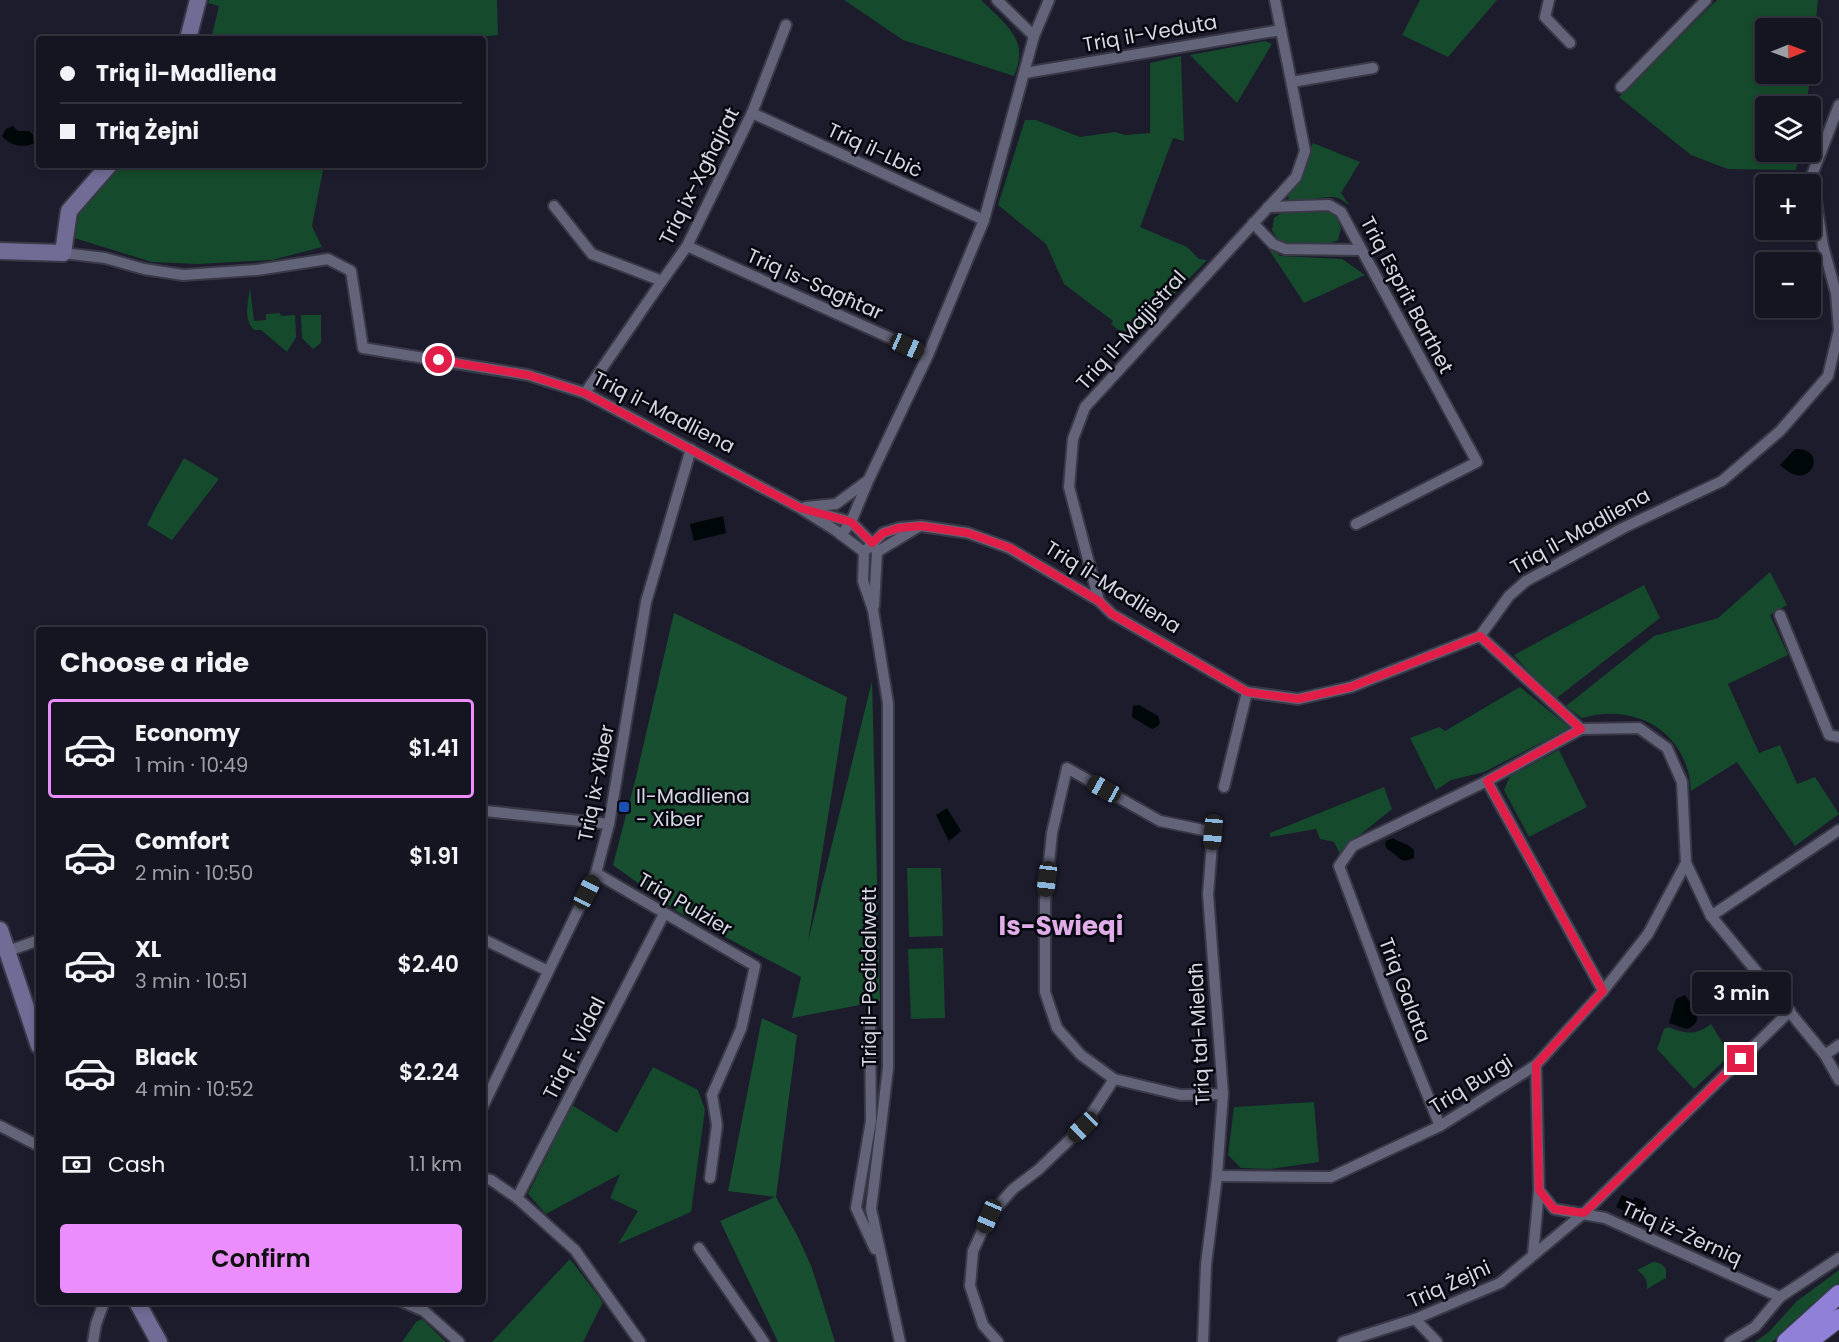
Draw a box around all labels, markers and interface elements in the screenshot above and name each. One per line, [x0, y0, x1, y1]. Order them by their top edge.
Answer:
street label: Triq il-Veduta [1081, 7, 1219, 59]
north arrow [1755, 18, 1821, 84]
map controls [1755, 18, 1821, 318]
text: Triq il-Madliena [96, 58, 277, 89]
button: layers [1755, 96, 1821, 162]
street label: Triq ix-Xgħajrat [652, 102, 746, 250]
text: Triq Żejni [96, 116, 199, 147]
street label: Triq il-Lbiċ [823, 116, 927, 184]
button: + [1755, 174, 1821, 240]
street label: Triq Esprit Barthet [1354, 211, 1460, 379]
street label: Triq is-Sagħtar [742, 241, 888, 327]
button: − [1755, 252, 1821, 318]
street label: Triq il-Majjistral [1070, 264, 1192, 396]
car [887, 330, 927, 362]
route start [425, 346, 452, 373]
street label: Triq il-Madliena [588, 364, 740, 460]
street label: Triq il-Madliena [1505, 481, 1655, 581]
street label: Triq il-Madliena [1040, 534, 1186, 640]
text: Choose a ride [60, 644, 249, 681]
text: Economy [135, 718, 240, 749]
icon: car [63, 722, 117, 776]
street label: Triq ix-Xiber [571, 722, 621, 844]
text: $1.41 [408, 733, 459, 764]
text: 1 min · 10:49 [135, 751, 248, 779]
car [1084, 772, 1124, 806]
place label: Il-Madliena - Xiber [636, 782, 750, 833]
marker: Il-Madliena - Xiber [617, 800, 631, 814]
car [1202, 813, 1224, 851]
text: Comfort [135, 826, 229, 857]
icon: car [63, 830, 117, 884]
text: $1.91 [409, 841, 459, 872]
text: 2 min · 10:50 [135, 859, 253, 887]
car [1036, 860, 1058, 898]
street label: Triq Pulzier [632, 866, 738, 942]
car [571, 872, 603, 912]
street label: Triq il-Pedidalwett [855, 887, 883, 1067]
district label: Is-Swieqi [999, 908, 1123, 944]
street label: Triq Galata [1372, 933, 1438, 1047]
text: XL [135, 934, 161, 965]
icon: car [63, 938, 117, 992]
text: $2.40 [398, 949, 459, 980]
street label: Triq tal-Mielaħ [1181, 962, 1217, 1106]
text: 3 min · 10:51 [135, 967, 248, 995]
callout: 3 min [1692, 972, 1790, 1014]
text: 3 min [1713, 979, 1770, 1007]
street label: Triq F. Vidal [536, 992, 612, 1104]
text: Black [135, 1042, 198, 1073]
route end [1727, 1045, 1754, 1072]
icon: car [63, 1046, 117, 1100]
street label: Triq Burgi [1424, 1047, 1518, 1121]
text: $2.24 [399, 1057, 459, 1088]
text: 4 min · 10:52 [135, 1075, 253, 1103]
car [1064, 1108, 1102, 1146]
icon: cash [60, 1148, 93, 1181]
text: Cash [108, 1149, 165, 1180]
text: 1.1 km [409, 1150, 462, 1178]
street label: Triq iż-Żerniq [1617, 1194, 1747, 1272]
car [974, 1196, 1004, 1236]
button: Confirm [60, 1224, 462, 1293]
street label: Triq Żejni [1403, 1253, 1495, 1315]

